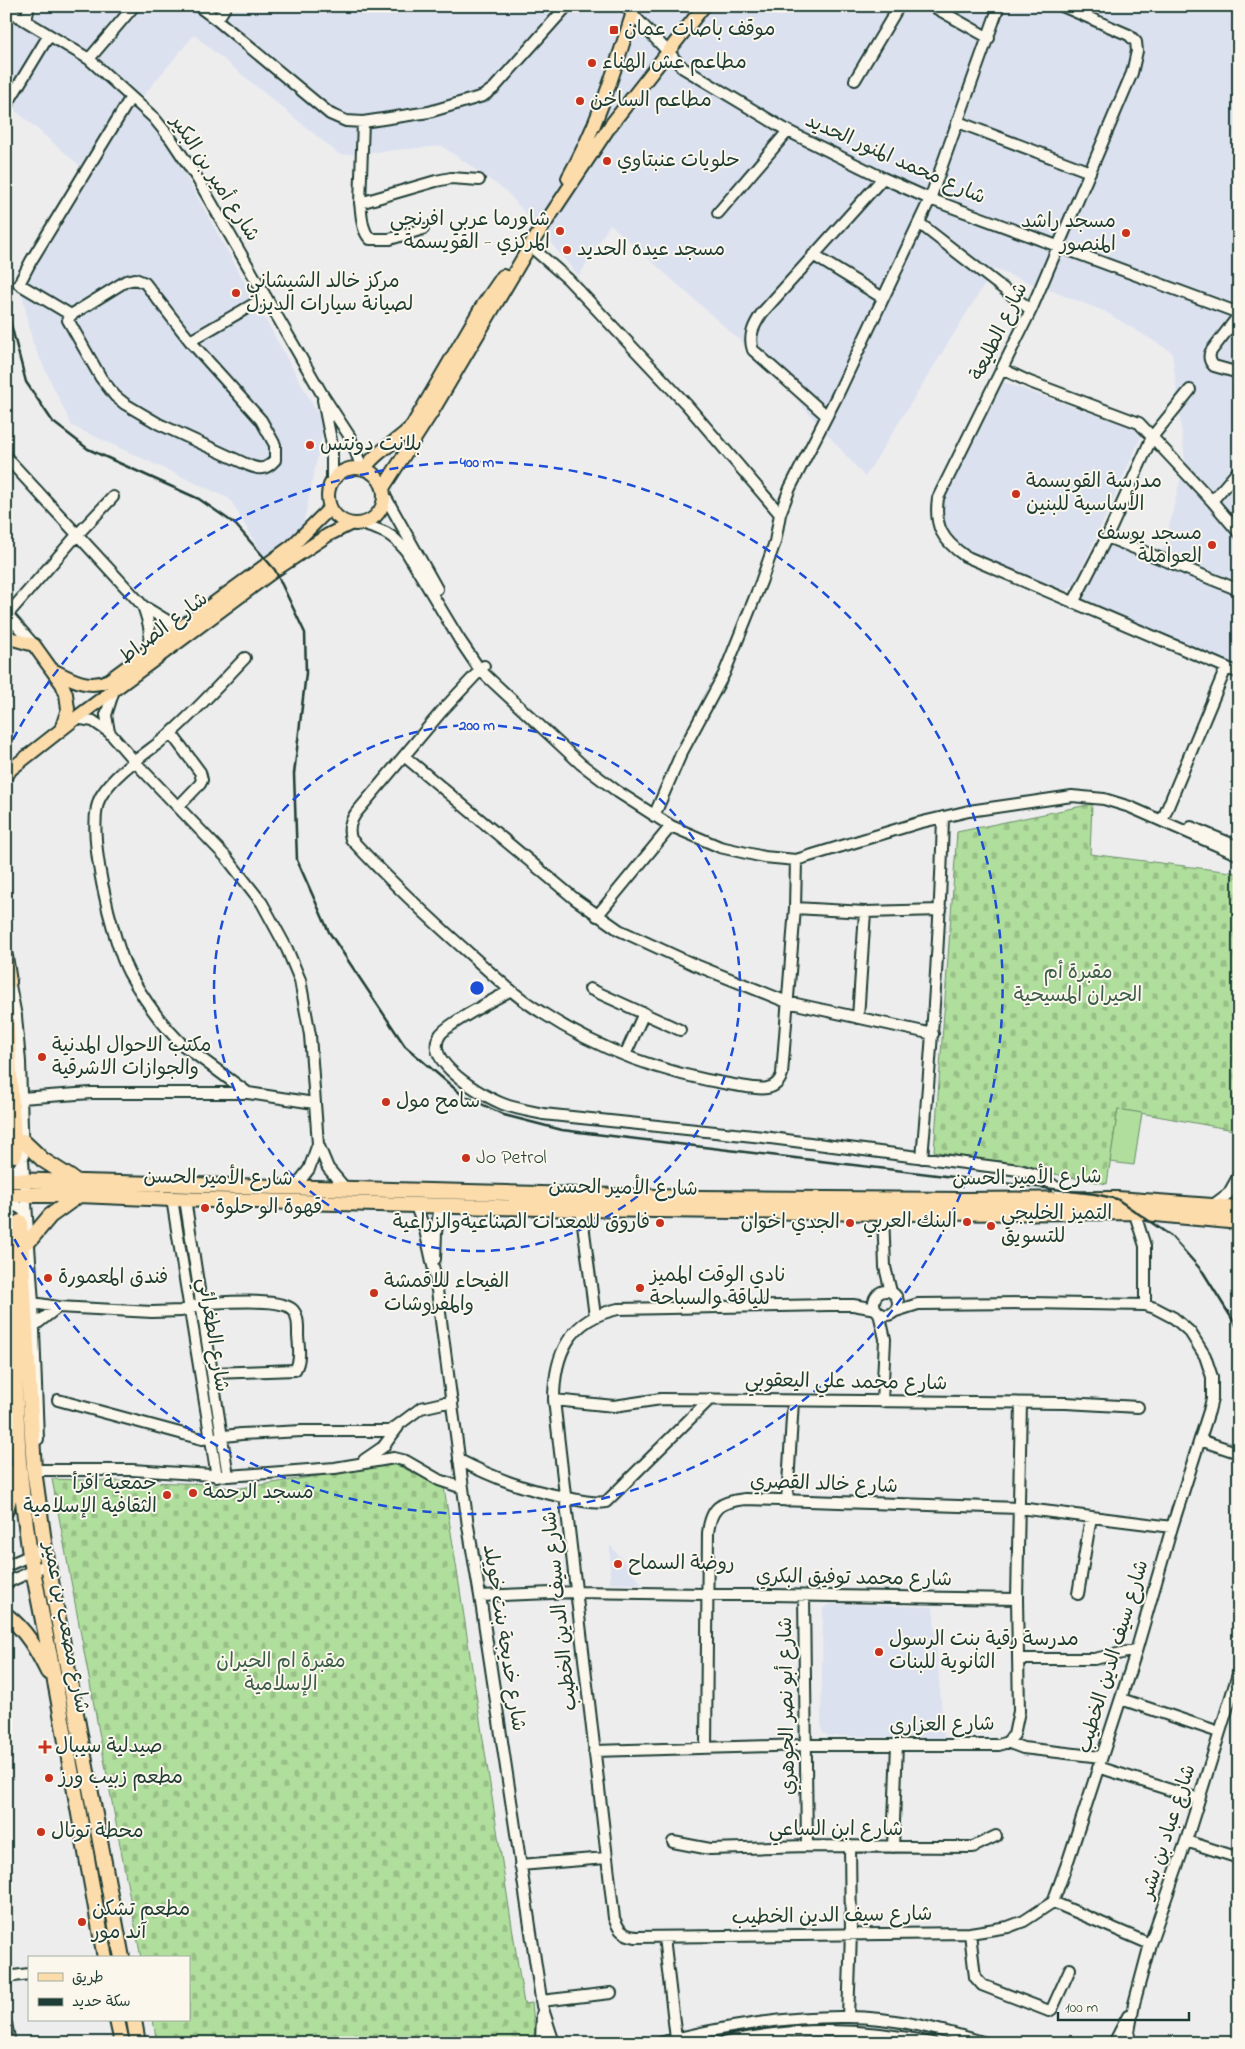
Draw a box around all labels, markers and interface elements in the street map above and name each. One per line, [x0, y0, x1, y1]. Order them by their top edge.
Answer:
place label: موقف باصات عمان [624, 16, 775, 45]
marker: موقف باصات عمان [608, 24, 620, 36]
place label: مطاعم عش الهناء [602, 49, 747, 78]
marker: مطاعم عش الهناء [586, 57, 598, 69]
place label: مطاعم الساخن [590, 87, 712, 116]
marker: مطاعم الساخن [574, 95, 586, 107]
street label: شارع محمد المنور الحديد [800, 107, 990, 213]
street label: شارع أمير بن البكير [161, 108, 266, 248]
place label: حلويات عنبتاوي [617, 147, 740, 176]
marker: حلويات عنبتاوي [601, 155, 613, 167]
place label: شاورما عربي افرنجي المركزي - القويسمة [390, 206, 550, 258]
place label: مسجد راشد المنصور [1021, 208, 1116, 260]
marker: شاورما عربي افرنجي المركزي - القويسمة [554, 225, 566, 237]
marker: مسجد راشد المنصور [1120, 227, 1132, 239]
place label: مسجد عيده الحديد [577, 236, 725, 265]
marker: مسجد عيده الحديد [561, 244, 573, 256]
place label: مركز خالد الشيشاني لصيانة سيارات الديزل [246, 268, 413, 320]
street label: شارع الطليعة [964, 278, 1036, 386]
marker: مركز خالد الشيشاني لصيانة سيارات الديزل [230, 287, 242, 299]
place label: بلانت دونتس [320, 431, 422, 460]
marker: بلانت دونتس [304, 439, 316, 451]
text: 400 m [459, 452, 495, 474]
place label: مدرسة القويسمة الأساسية للبنين [1026, 468, 1162, 520]
marker: مدرسة القويسمة الأساسية للبنين [1010, 488, 1022, 500]
place label: مسجد يوسف العواملة [1097, 520, 1202, 572]
marker: مسجد يوسف العواملة [1206, 539, 1218, 551]
street label: شارع الصراط [113, 586, 215, 672]
text: 200 m [458, 715, 495, 737]
park label: مقبرة أم الحيران المسيحية [1014, 959, 1142, 1011]
centre of rings [468, 979, 486, 997]
place label: مكتب الاحوال المدنية والجوازات الاشرقية [52, 1032, 211, 1084]
marker: مكتب الاحوال المدنية والجوازات الاشرقية [36, 1051, 48, 1063]
place label: سامح مول [396, 1088, 480, 1117]
marker: سامح مول [380, 1096, 392, 1108]
place label: Jo Petrol [476, 1144, 547, 1173]
marker: Jo Petrol [460, 1152, 472, 1164]
street label: شارع الأمير الحسن [143, 1162, 293, 1195]
street label: شارع الأمير الحسن [952, 1162, 1102, 1195]
street label: شارع الأمير الحسن [548, 1172, 698, 1205]
place label: قهوة الو حلوة [215, 1194, 322, 1223]
place label: التميز الخليجي للتسويق [1001, 1200, 1112, 1252]
marker: قهوة الو حلوة [199, 1202, 211, 1214]
place label: البنك العربي [863, 1208, 957, 1238]
place label: فاروق للمعدات الصناعيةوالزراعية [393, 1209, 650, 1238]
place label: الجدي اخوان [741, 1209, 840, 1238]
marker: البنك العربي [961, 1216, 973, 1228]
marker: فاروق للمعدات الصناعيةوالزراعية [654, 1217, 666, 1229]
marker: الجدي اخوان [844, 1217, 856, 1229]
marker: التميز الخليجي للتسويق [985, 1220, 997, 1232]
place label: نادي الوقت المميز للياقة والسباحة [648, 1262, 785, 1314]
place label: فندق المعمورة [58, 1264, 168, 1293]
place label: الفيحاء للاقمشة والمفروشات [384, 1268, 509, 1320]
marker: فندق المعمورة [42, 1272, 54, 1284]
street label: شارع الطغرائي [188, 1276, 235, 1394]
marker: نادي الوقت المميز للياقة والسباحة [634, 1282, 646, 1294]
marker: الفيحاء للاقمشة والمفروشات [368, 1287, 380, 1299]
street label: شارع محمد علي اليعقوبي [745, 1367, 947, 1400]
street label: شارع خالد القصري [749, 1468, 899, 1502]
place label: جمعية اقرأ الثقافية الإسلامية [23, 1470, 157, 1522]
place label: مسجد الرحمة [203, 1479, 314, 1508]
marker: مسجد الرحمة [187, 1487, 199, 1499]
marker: جمعية اقرأ الثقافية الإسلامية [161, 1489, 173, 1501]
street label: شارع سيف الدين الخطيب [536, 1510, 586, 1712]
street label: شارع مصعب بن عمير [34, 1538, 96, 1716]
street label: شارع خديجة بنت خويلد [474, 1543, 532, 1733]
place label: روضة السماح [628, 1550, 735, 1579]
street label: شارع سيف الدين الخطيب [1071, 1557, 1157, 1757]
marker: روضة السماح [612, 1558, 624, 1570]
street label: شارع محمد توفيق البكري [756, 1563, 952, 1595]
street label: شارع أبو نصر الجوهري [772, 1617, 804, 1795]
place label: مدرسة رقية بنت الرسول الثانوية للبنات [889, 1626, 1079, 1678]
marker: مدرسة رقية بنت الرسول الثانوية للبنات [873, 1646, 885, 1658]
park label: مقبرة ام الحيران الإسلامية [216, 1648, 346, 1700]
street label: شارع العزاري [889, 1711, 995, 1741]
place label: صيدلية سيبال [55, 1733, 163, 1762]
marker: صيدلية سيبال [39, 1741, 51, 1753]
street label: شارع عباد بن بشر [1133, 1761, 1204, 1905]
place label: مطعم زبيب ورز [57, 1764, 183, 1793]
marker: مطعم زبيب ورز [43, 1772, 55, 1784]
street label: شارع ابن الساعي [769, 1816, 903, 1846]
place label: محطة توتال [51, 1818, 144, 1847]
marker: محطة توتال [35, 1826, 47, 1838]
place label: مطعم تشكن آند مور [90, 1896, 190, 1948]
street label: شارع سيف الدين الخطيب [731, 1901, 933, 1933]
marker: مطعم تشكن آند مور [76, 1916, 88, 1928]
legend [28, 1956, 190, 2022]
text: طريق [72, 1967, 104, 1989]
scale bar [1058, 1989, 1189, 2021]
text: سكة حديد [72, 1991, 131, 2013]
text: 100 m [1065, 1997, 1098, 2019]

